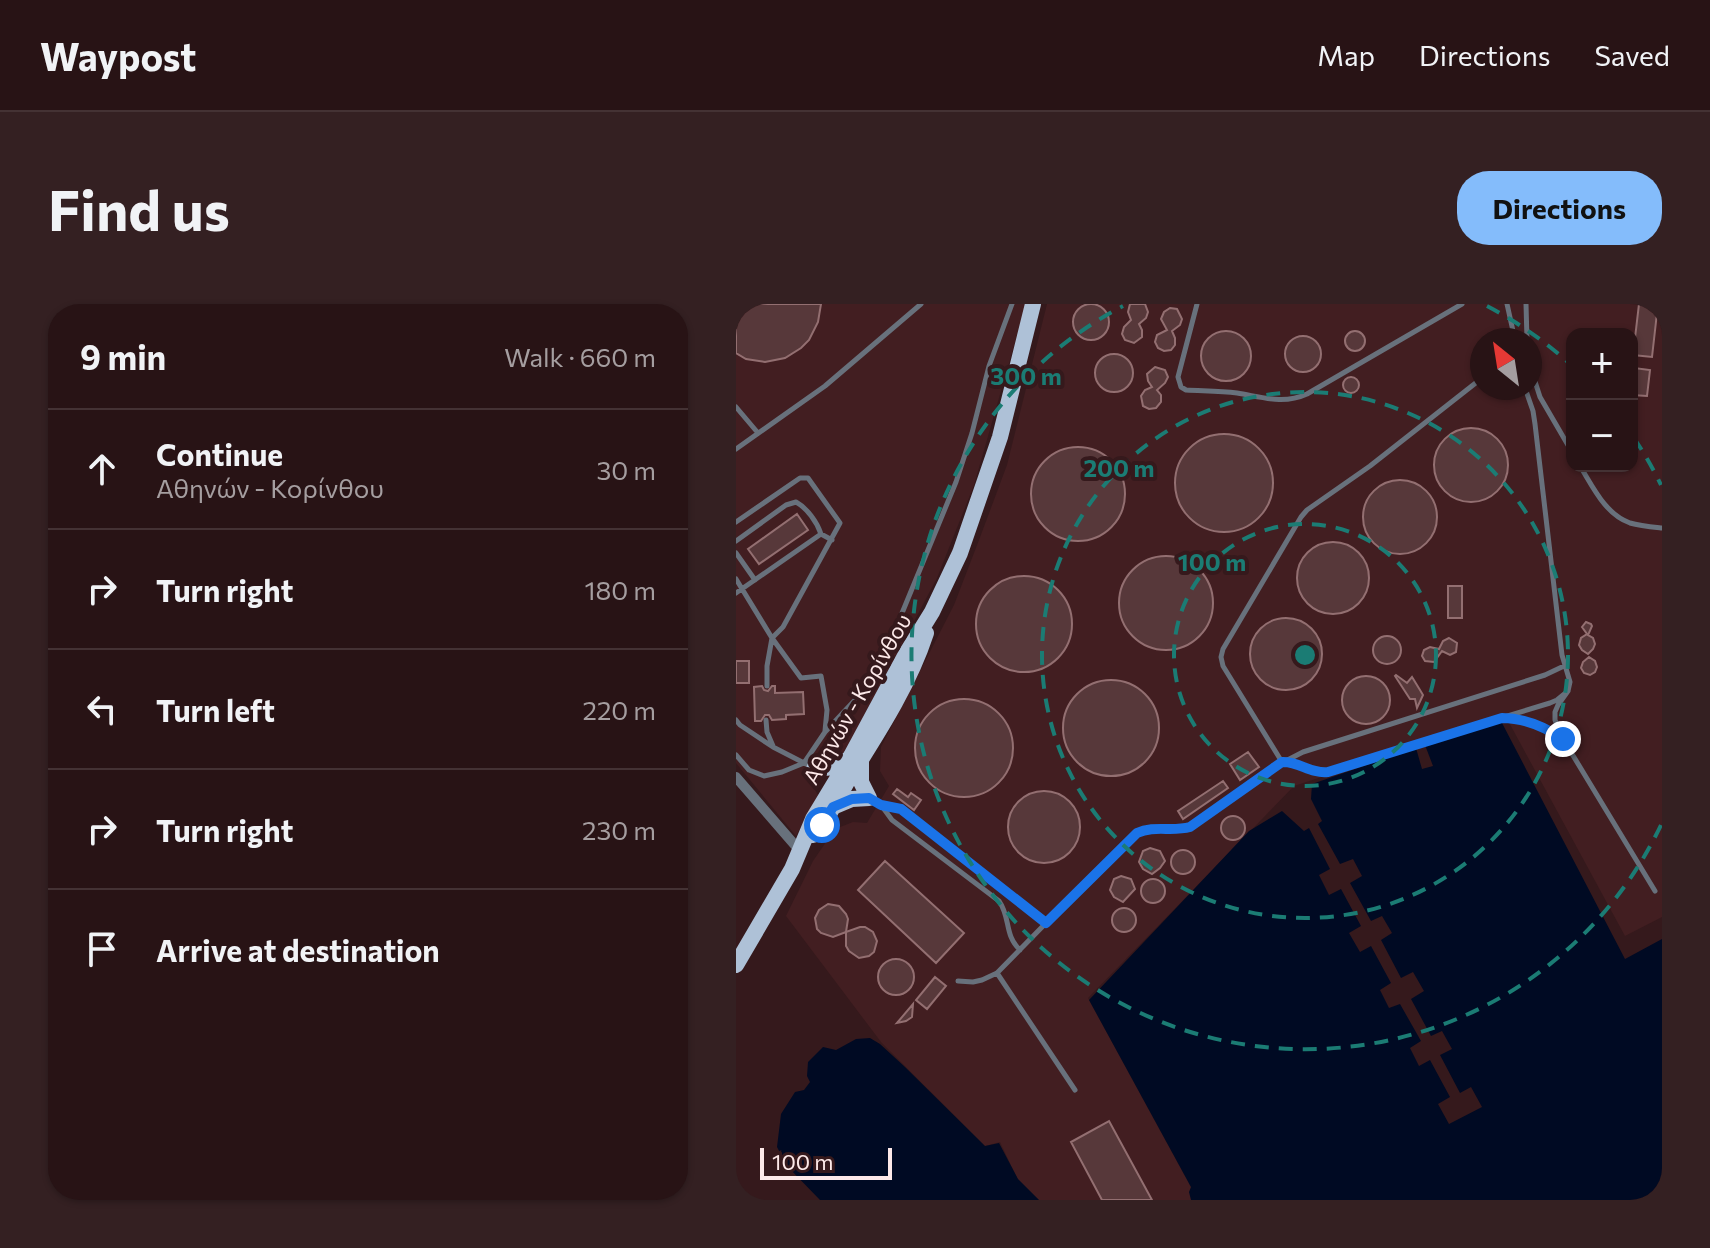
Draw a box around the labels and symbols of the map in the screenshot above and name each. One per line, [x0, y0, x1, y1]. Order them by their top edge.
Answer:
north arrow [1470, 328, 1542, 400]
text: 300 m [990, 361, 1062, 390]
text: 200 m [1084, 453, 1154, 482]
text: 100 m [1178, 547, 1246, 576]
street label: Αθηνών - Κορίνθου [797, 609, 916, 789]
centre of rings [1291, 641, 1319, 669]
route end [1545, 721, 1581, 757]
route start [804, 807, 840, 843]
scale bar [760, 1144, 892, 1180]

